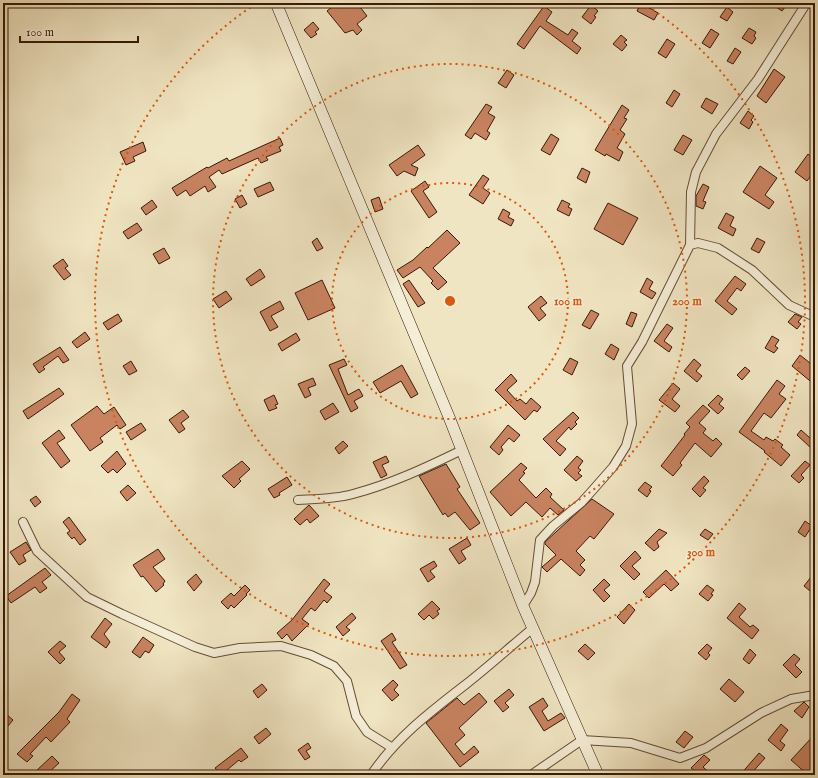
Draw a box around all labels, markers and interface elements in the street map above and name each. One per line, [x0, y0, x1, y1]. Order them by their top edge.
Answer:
scale bar [20, 18, 138, 44]
text: 100 m [26, 25, 54, 40]
centre of rings [443, 294, 457, 308]
text: 100 m [554, 294, 583, 309]
text: 200 m [672, 294, 702, 309]
text: 300 m [687, 545, 716, 560]

